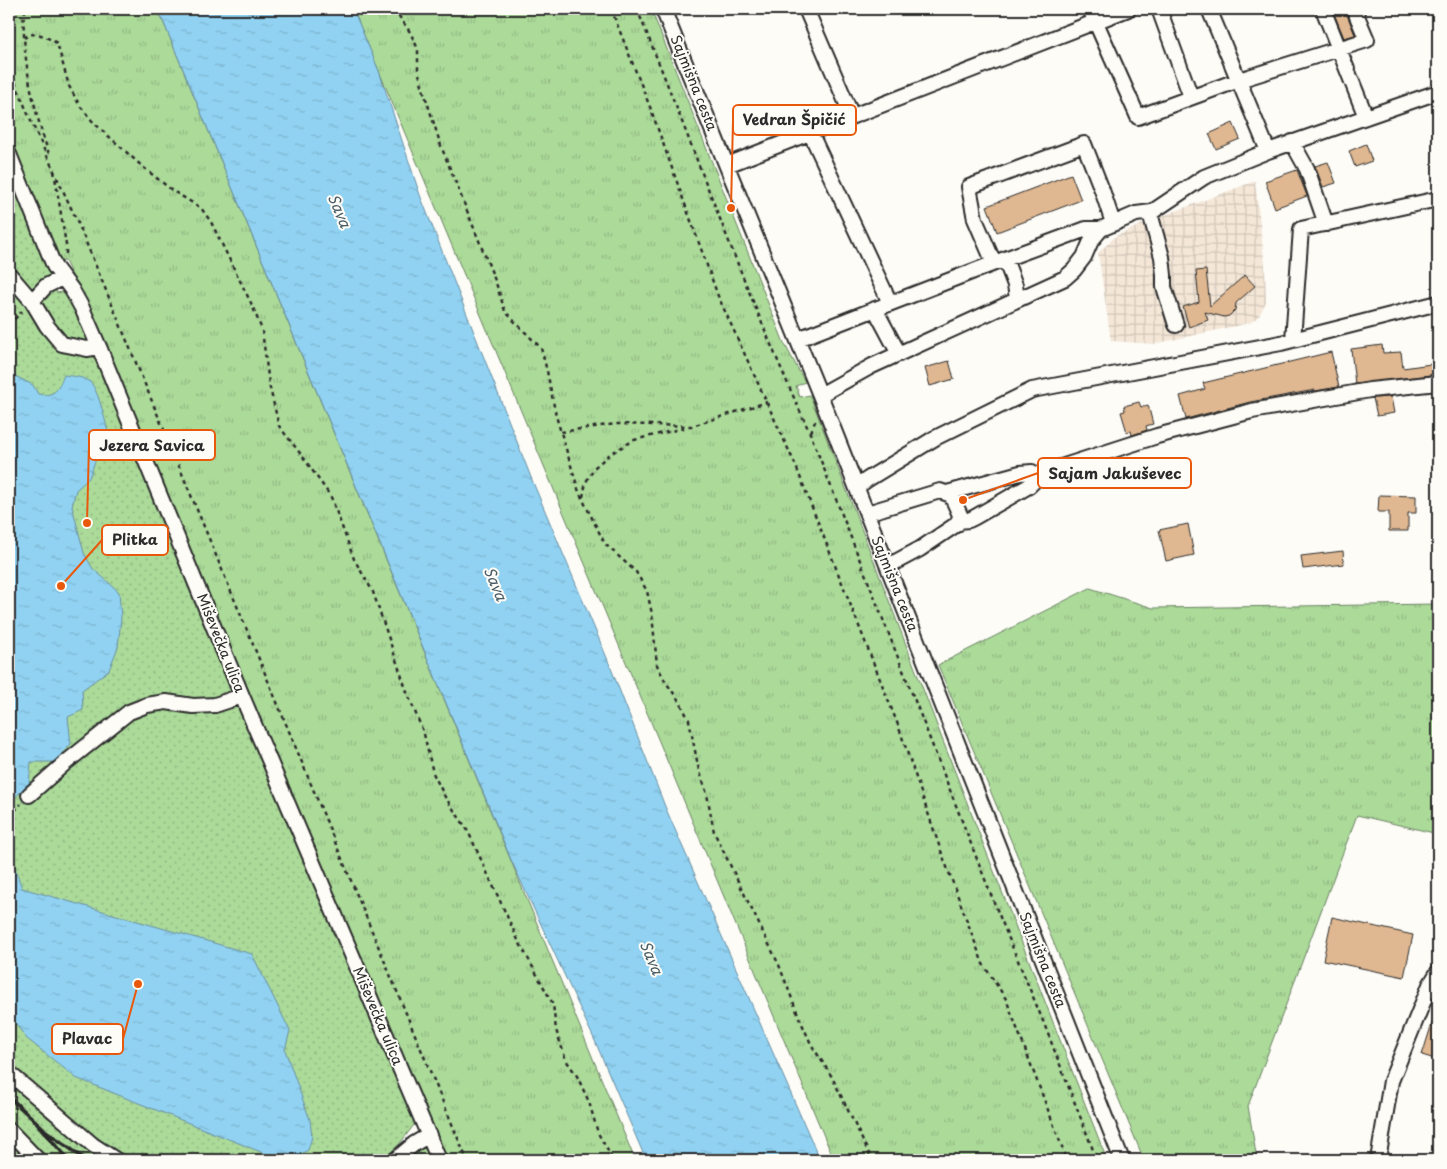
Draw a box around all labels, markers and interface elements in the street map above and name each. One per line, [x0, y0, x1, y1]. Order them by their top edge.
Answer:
street label: Sajmišna cesta [666, 32, 723, 134]
callout: Vedran Špičić [733, 105, 856, 135]
text: Vedran Špičić [742, 107, 846, 130]
water label: Sava [323, 190, 358, 232]
callout: Jezera Savica [89, 430, 215, 460]
text: Jezera Savica [99, 433, 205, 456]
callout: Sajam Jakuševec [1038, 458, 1191, 488]
text: Sajam Jakuševec [1049, 461, 1181, 484]
callout: Plitka [102, 525, 168, 555]
text: Plitka [112, 527, 158, 550]
street label: Sajmišna cesta [867, 533, 924, 635]
water label: Sava [479, 563, 514, 605]
street label: Miševečka ulica [192, 590, 251, 696]
street label: Sajmišna cesta [1015, 909, 1072, 1011]
water label: Sava [635, 937, 670, 979]
street label: Miševečka ulica [348, 963, 409, 1069]
callout: Plavac [52, 1024, 123, 1054]
text: Plavac [62, 1026, 112, 1049]

